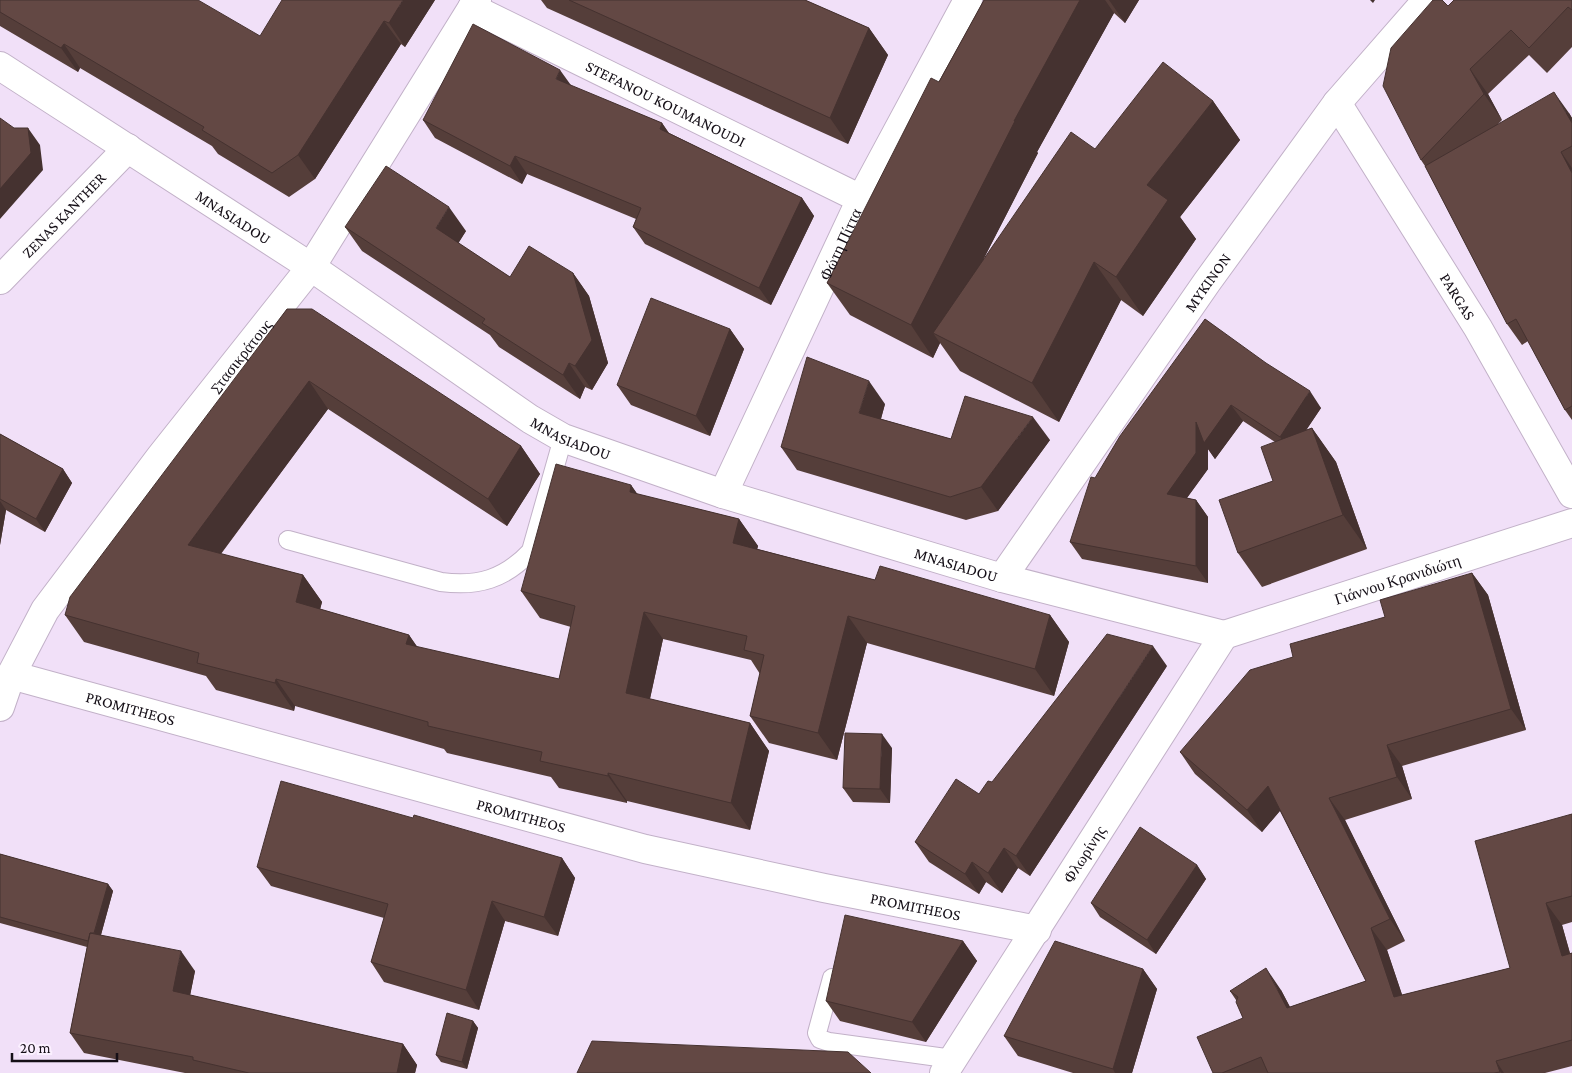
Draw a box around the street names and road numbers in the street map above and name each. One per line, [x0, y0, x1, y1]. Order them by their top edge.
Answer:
street label: STEFANOU KOUMANOUDI [583, 57, 748, 150]
street label: ZENAS KANTHER [19, 169, 109, 261]
street label: MNASIADOU [193, 187, 274, 248]
street label: Φώτη Πίττα [816, 205, 865, 283]
street label: MYKINON [1181, 250, 1234, 315]
street label: PARGAS [1437, 270, 1479, 323]
street label: Στασικράτους [207, 316, 276, 396]
street label: MNASIADOU [527, 413, 613, 463]
street label: MNASIADOU [912, 544, 1000, 585]
street label: Γιάννου Κρανιδιώτη [1332, 551, 1463, 608]
street label: PROMITHEOS [84, 688, 177, 729]
street label: PROMITHEOS [475, 795, 567, 836]
street label: Φλωρίνης [1060, 822, 1109, 886]
street label: PROMITHEOS [869, 889, 962, 924]

